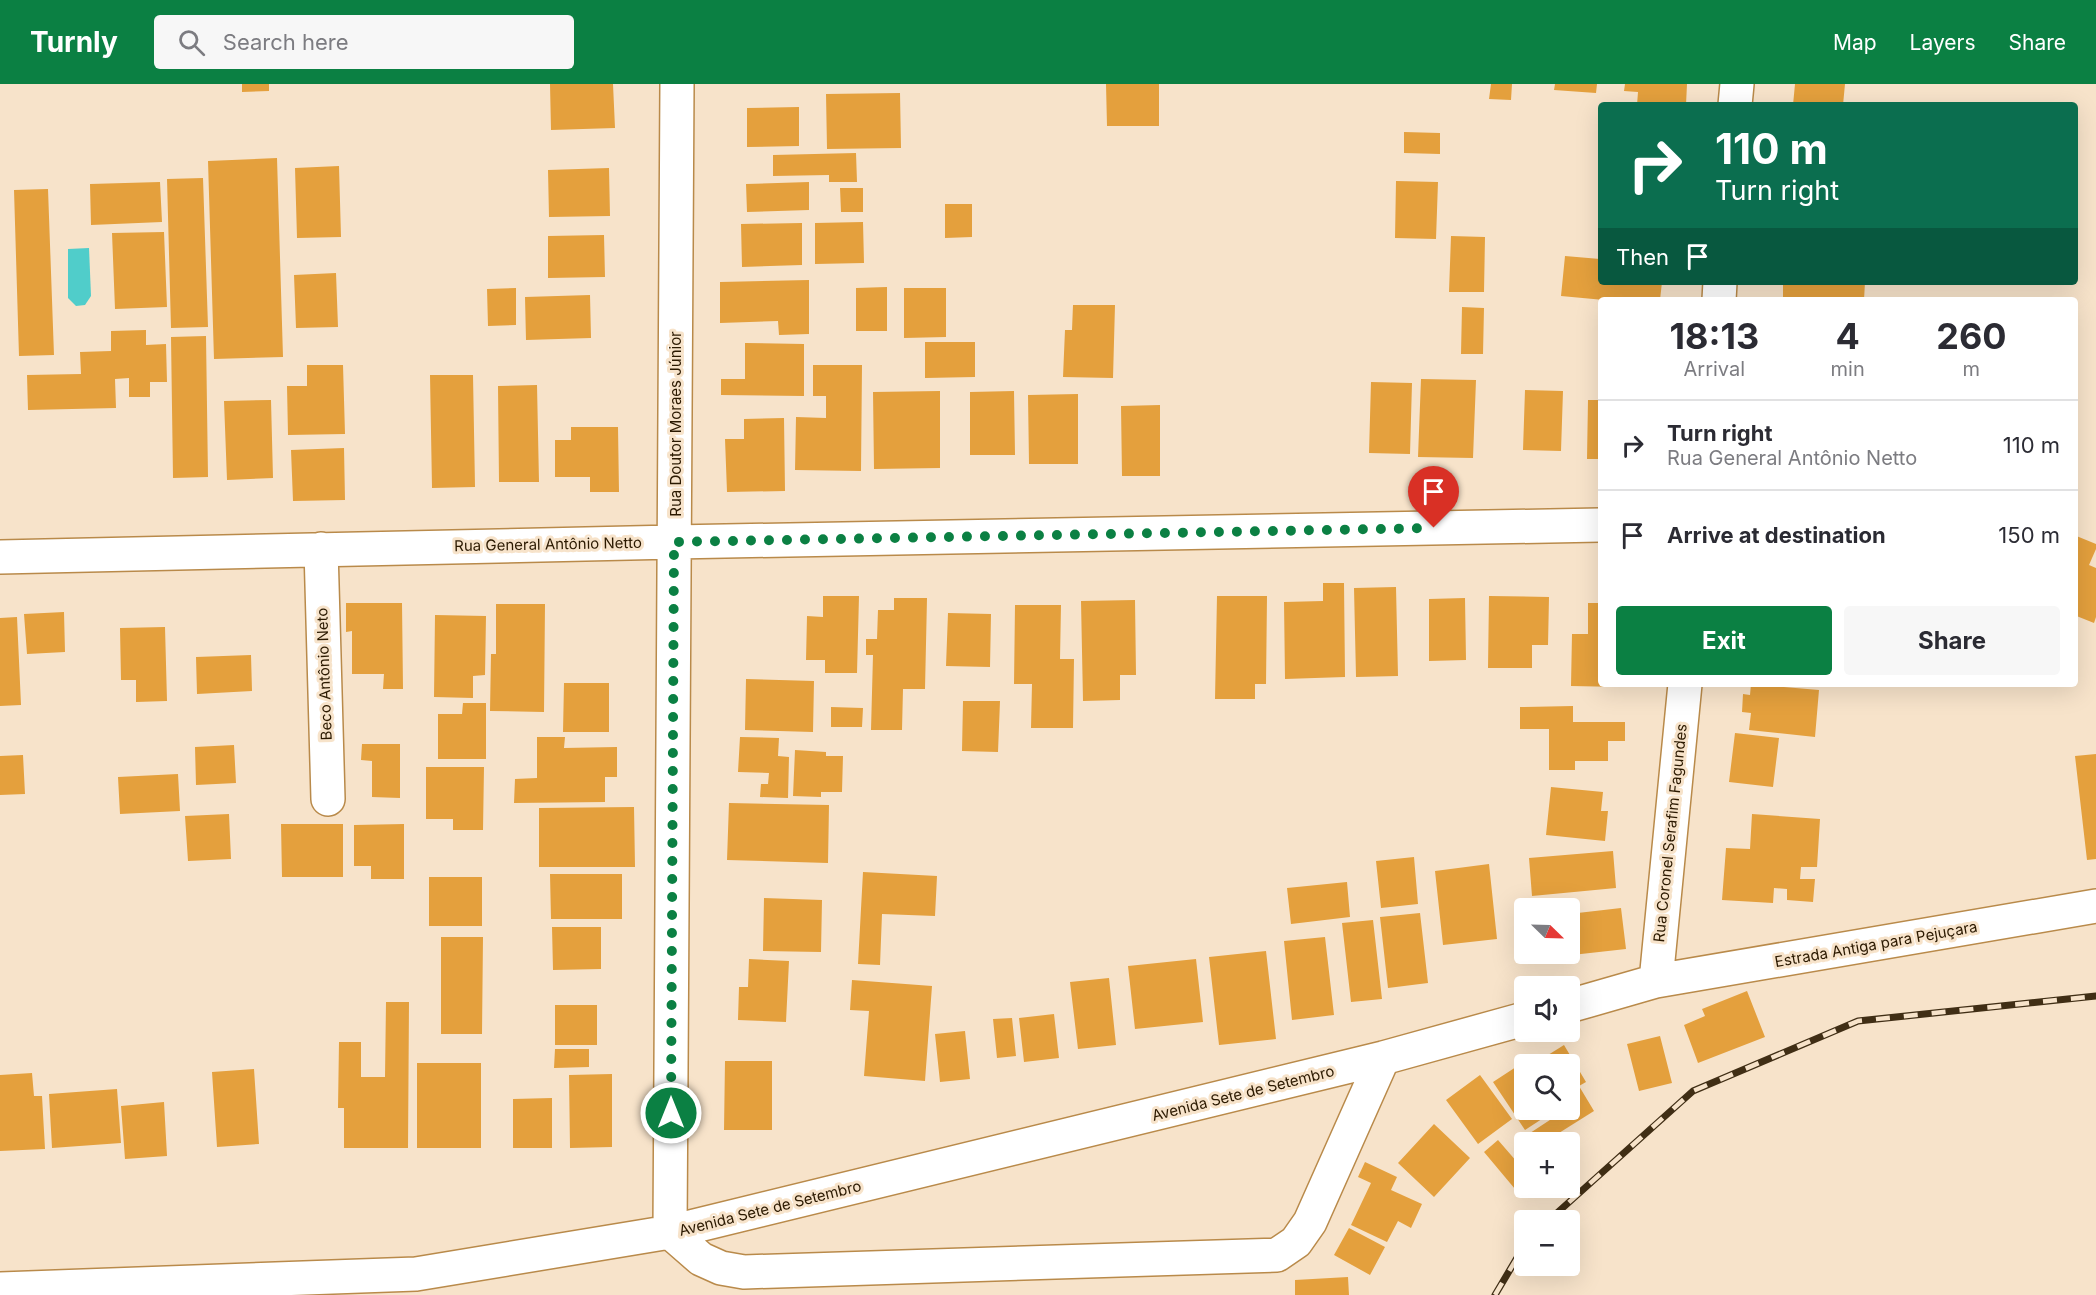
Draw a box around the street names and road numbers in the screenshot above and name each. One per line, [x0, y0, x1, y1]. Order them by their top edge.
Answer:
street label: Rua Doutor Moraes Júnior [666, 331, 685, 517]
street label: Rua General Antônio Netto [454, 533, 642, 555]
street label: Beco Antônio Neto [312, 607, 336, 741]
street label: Rua Coronel Serafim Fagundes [1649, 723, 1691, 943]
street label: Estrada Antiga para Pejuçara [1773, 917, 1979, 971]
street label: Avenida Sete de Setembro [1150, 1061, 1336, 1125]
street label: Avenida Sete de Setembro [677, 1176, 863, 1240]

